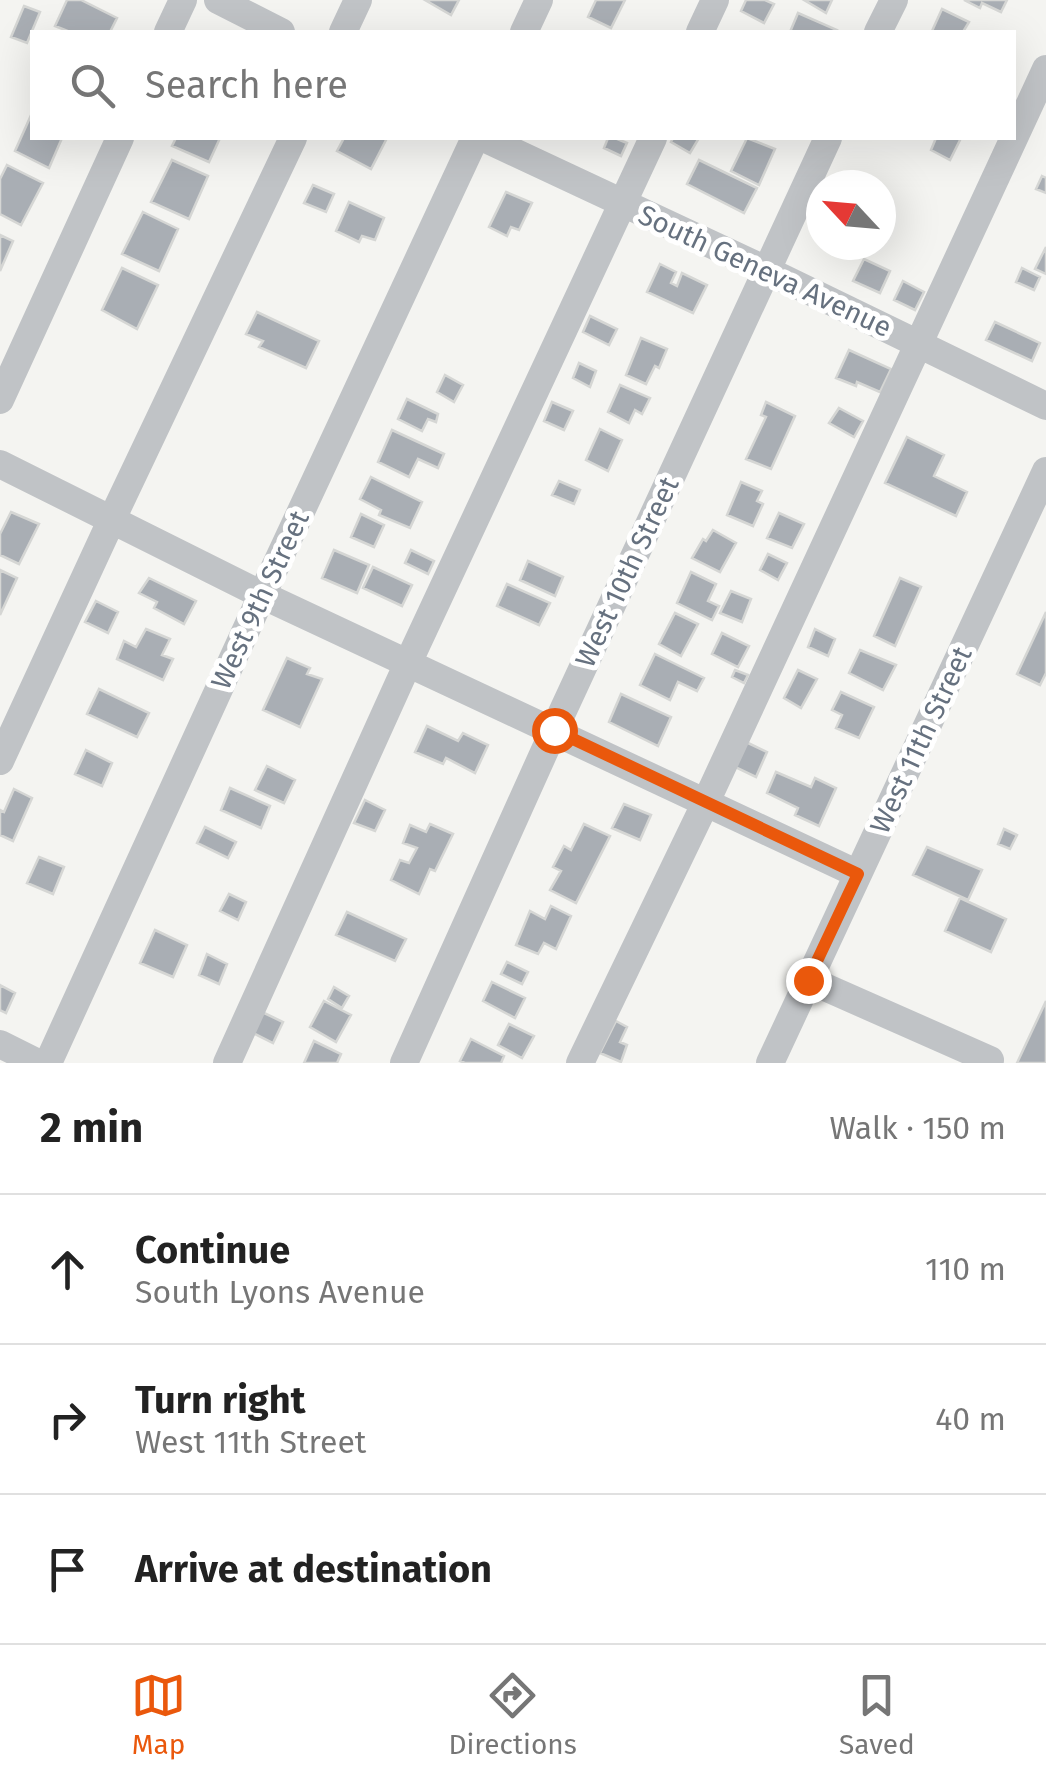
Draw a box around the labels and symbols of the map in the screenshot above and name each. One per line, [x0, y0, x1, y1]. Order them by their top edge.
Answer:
north arrow [806, 170, 896, 260]
street label: South Geneva Avenue [633, 198, 897, 344]
street label: West 10th Street [568, 471, 686, 672]
street label: West 9th Street [204, 505, 316, 695]
street label: West 11th Street [863, 640, 979, 839]
route start [532, 708, 578, 754]
route end [786, 958, 832, 1004]

